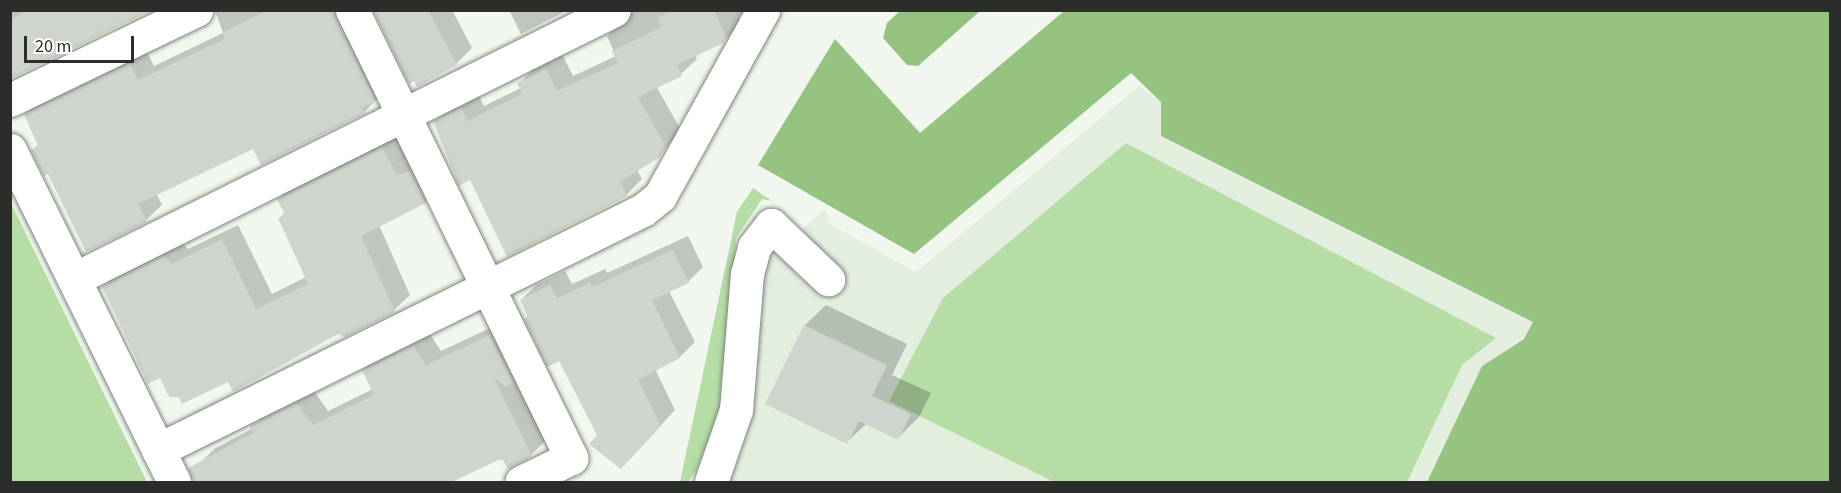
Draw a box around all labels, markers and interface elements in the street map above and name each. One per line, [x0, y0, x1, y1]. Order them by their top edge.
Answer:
scale bar [27, 24, 136, 62]
text: 20 m [35, 34, 71, 59]

